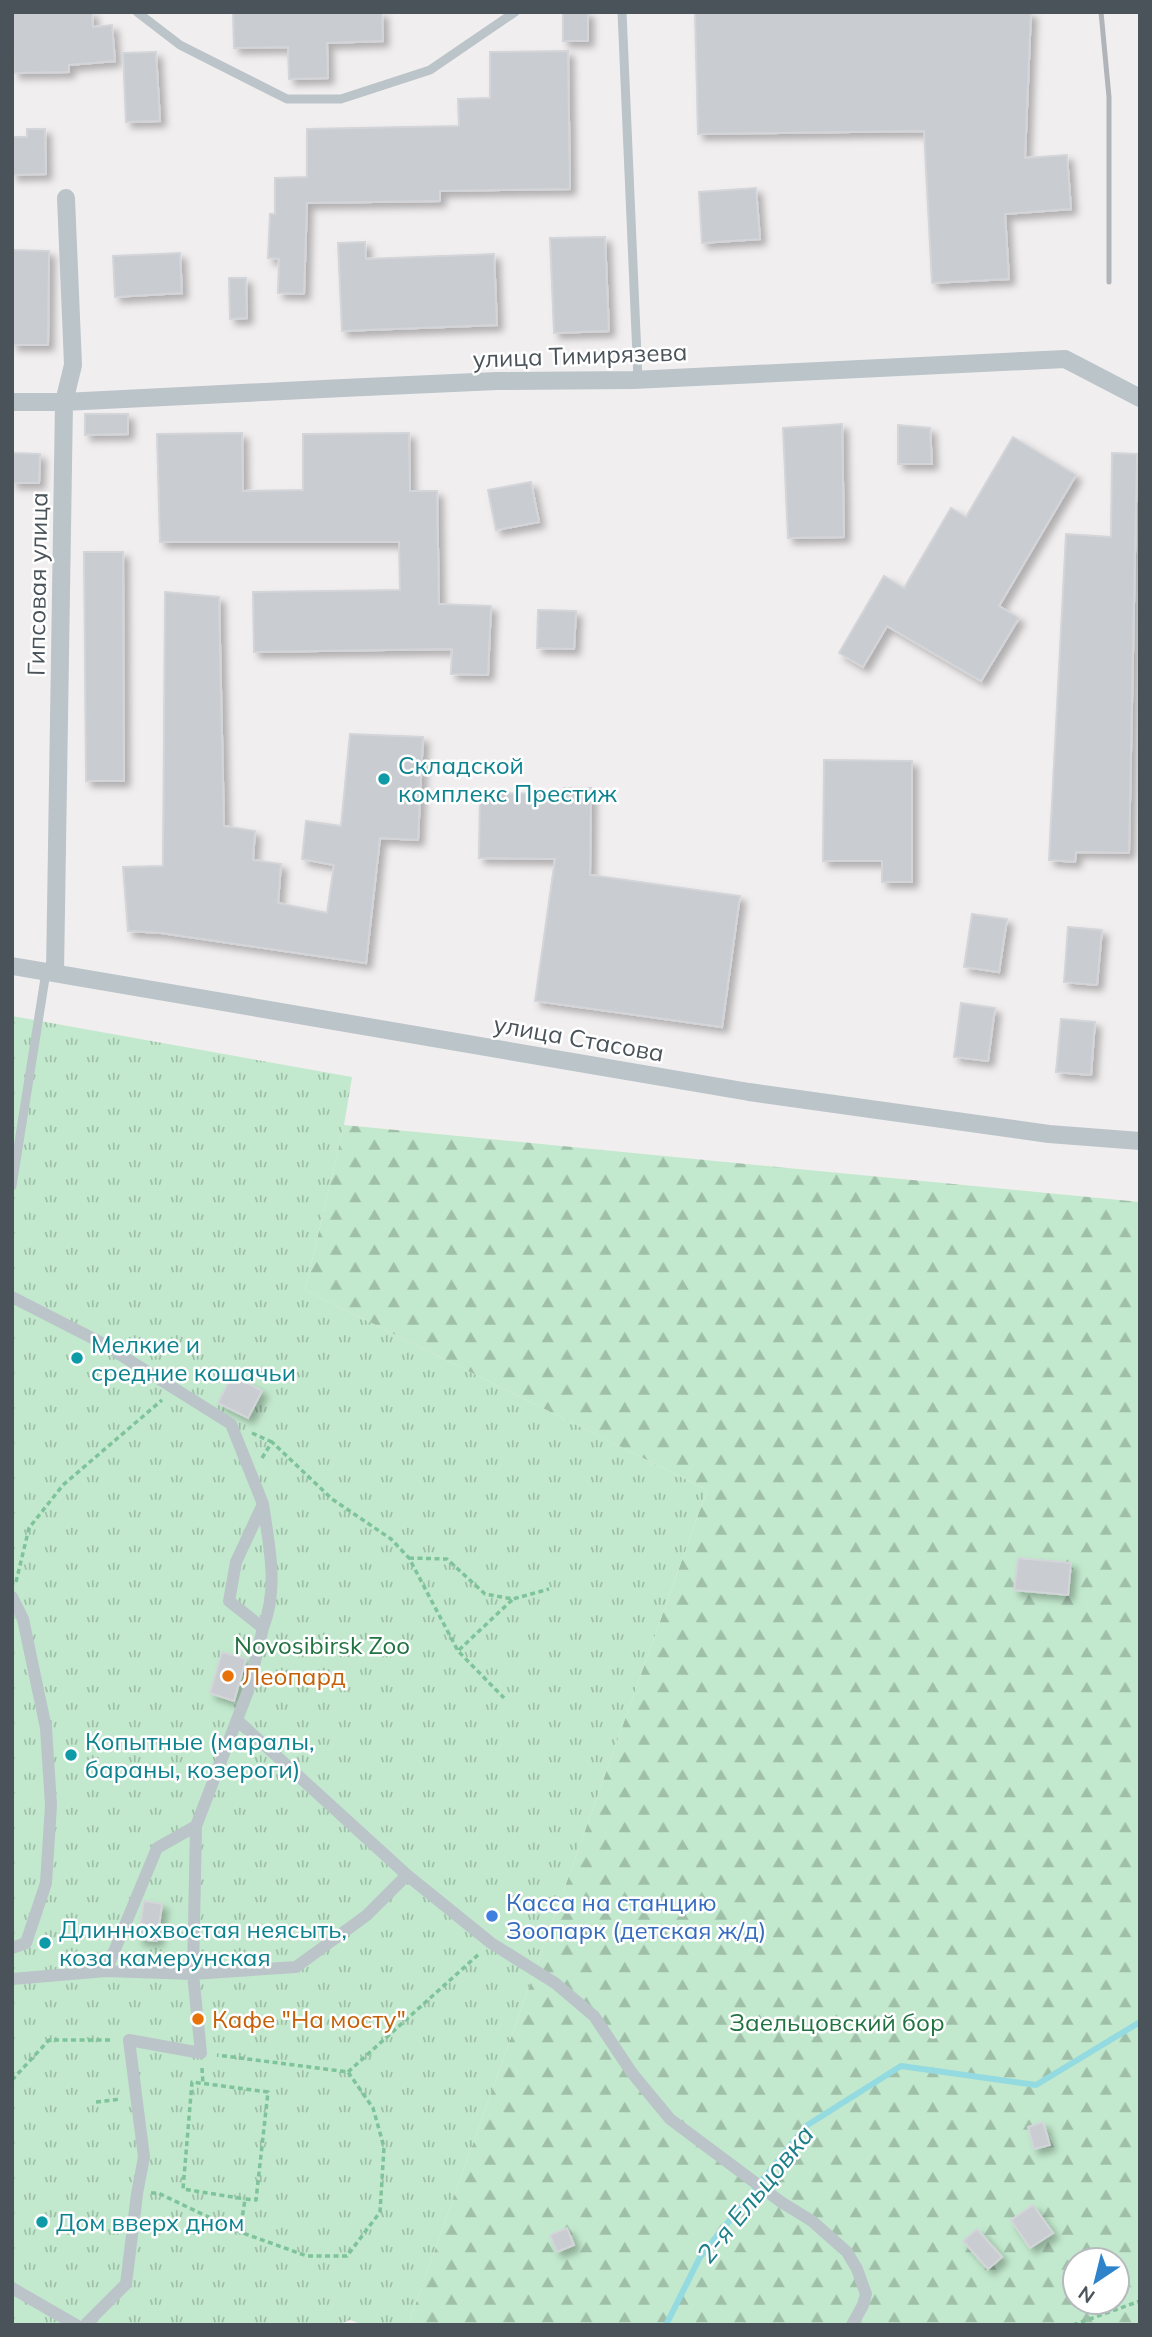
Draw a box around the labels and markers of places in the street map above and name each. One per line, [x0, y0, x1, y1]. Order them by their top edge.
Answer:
place label: Складской комплекс Престиж [398, 750, 618, 808]
marker: Складской комплекс Престиж [376, 771, 392, 787]
place label: Мелкие и средние кошачьи [91, 1329, 296, 1387]
marker: Мелкие и средние кошачьи [69, 1350, 85, 1366]
place label: Леопард [242, 1661, 346, 1691]
marker: Леопард [220, 1668, 236, 1684]
place label: Копытные (маралы, бараны, козероги) [85, 1726, 315, 1784]
marker: Копытные (маралы, бараны, козероги) [63, 1747, 79, 1763]
place label: Касса на станцию Зоопарк (детская ж/д) [506, 1887, 766, 1945]
marker: Касса на станцию Зоопарк (детская ж/д) [484, 1908, 500, 1924]
place label: Длиннохвостая неясыть, коза камерунская [59, 1914, 347, 1972]
marker: Длиннохвостая неясыть, коза камерунская [37, 1935, 53, 1951]
place label: Кафе "На мосту" [212, 2004, 406, 2034]
marker: Кафе "На мосту" [190, 2011, 206, 2027]
place label: Дом вверх дном [56, 2207, 244, 2237]
marker: Дом вверх дном [34, 2214, 50, 2230]

